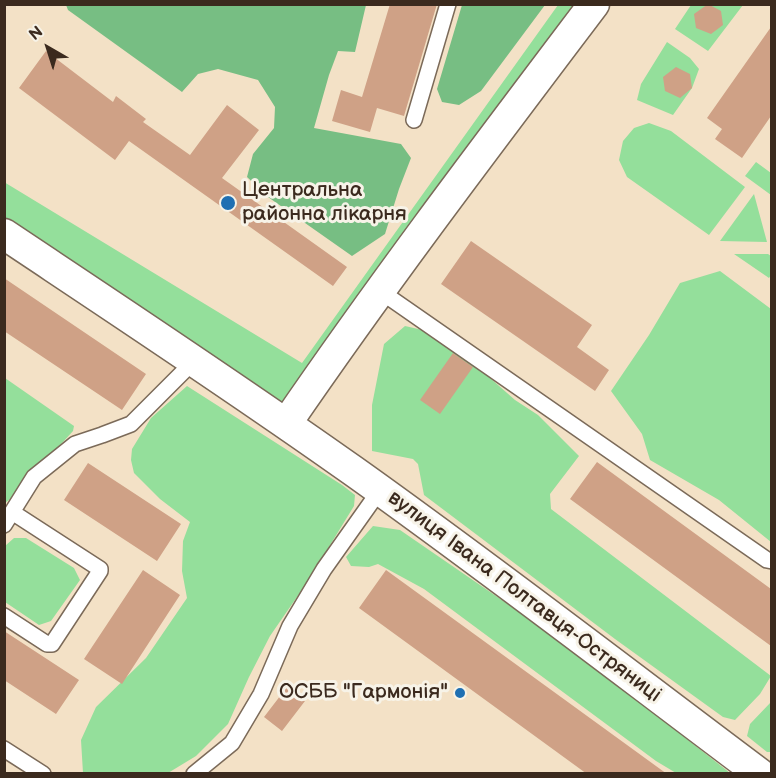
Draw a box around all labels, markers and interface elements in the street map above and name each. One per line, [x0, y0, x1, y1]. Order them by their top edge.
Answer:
north arrow [18, 18, 78, 78]
text: N [26, 22, 47, 45]
place label: Центральна районна лікарня [242, 178, 407, 228]
marker: Центральна районна лікарня [219, 194, 237, 212]
street label: вулиця Івана Полтавця-Остряниці [382, 486, 666, 708]
place label: ОСББ "Гармонія" [279, 680, 448, 706]
marker: ОСББ "Гармонія" [453, 686, 467, 700]

